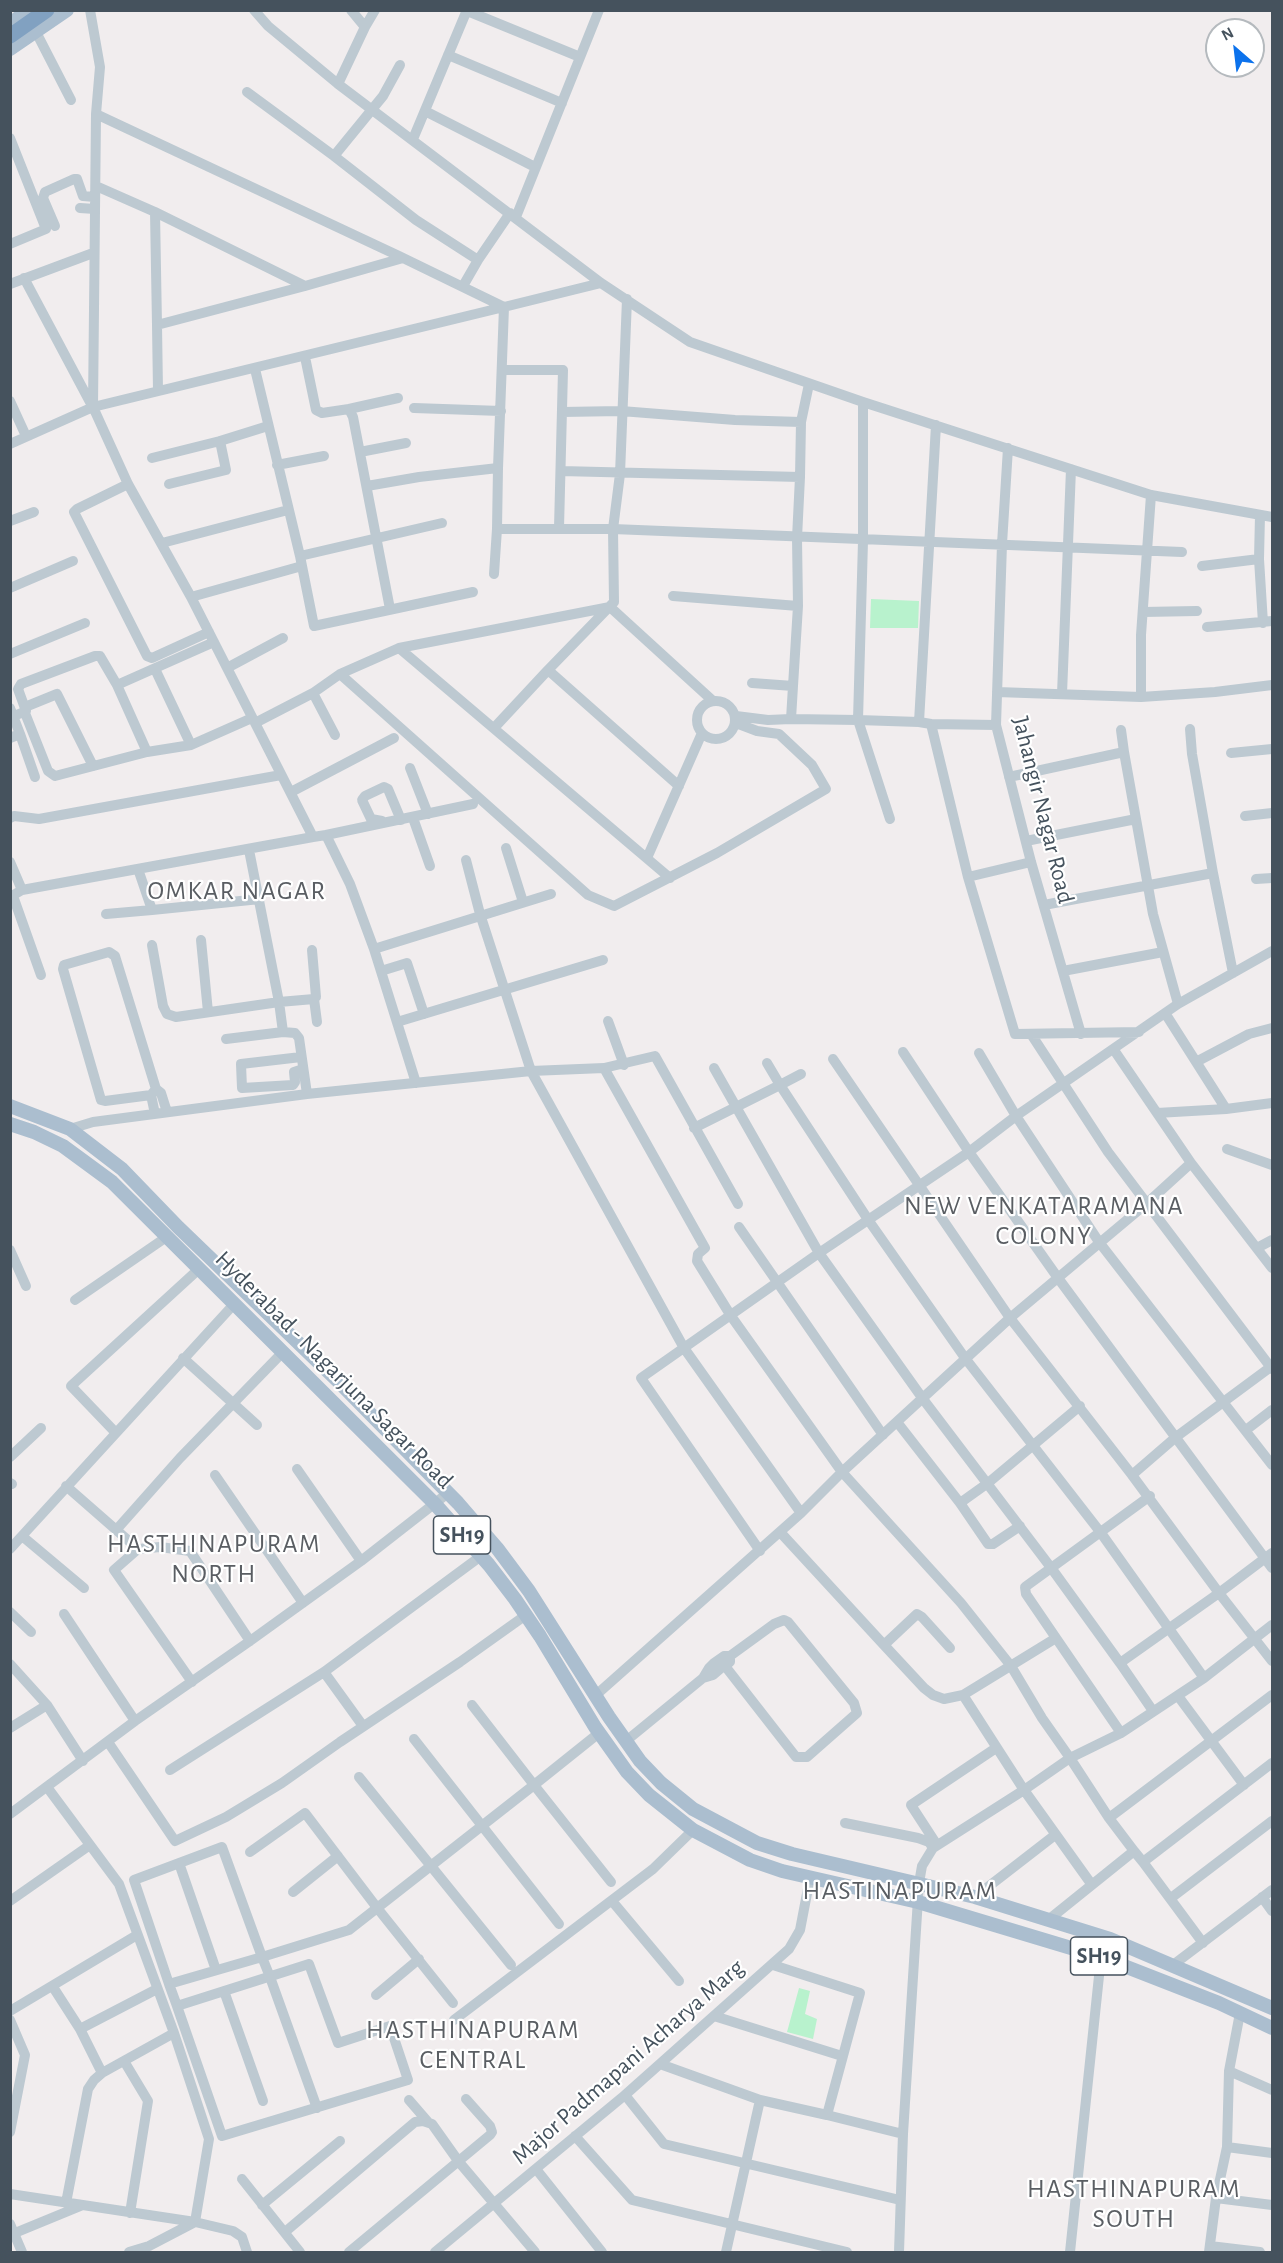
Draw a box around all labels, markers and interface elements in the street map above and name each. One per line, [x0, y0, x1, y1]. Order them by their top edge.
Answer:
north arrow [1205, 18, 1265, 78]
text: N [1219, 24, 1236, 44]
street label: Jahangir Nagar Road [1006, 714, 1080, 906]
district label: OMKAR NAGAR [148, 875, 326, 907]
district label: NEW VENKATARAMANA COLONY [904, 1190, 1184, 1252]
street label: Hyderabad - Nagarjuna Sagar Road [209, 1245, 459, 1495]
road number: SH19 [434, 1516, 490, 1554]
district label: HASTHINAPURAM NORTH [107, 1528, 321, 1589]
district label: HASTINAPURAM [803, 1875, 997, 1907]
road number: SH19 [1070, 1937, 1128, 1975]
street label: Major Padmapani Acharya Marg [506, 1953, 750, 2171]
district label: HASTHINAPURAM CENTRAL [366, 2014, 580, 2076]
district label: HASTHINAPURAM SOUTH [1027, 2173, 1241, 2234]

